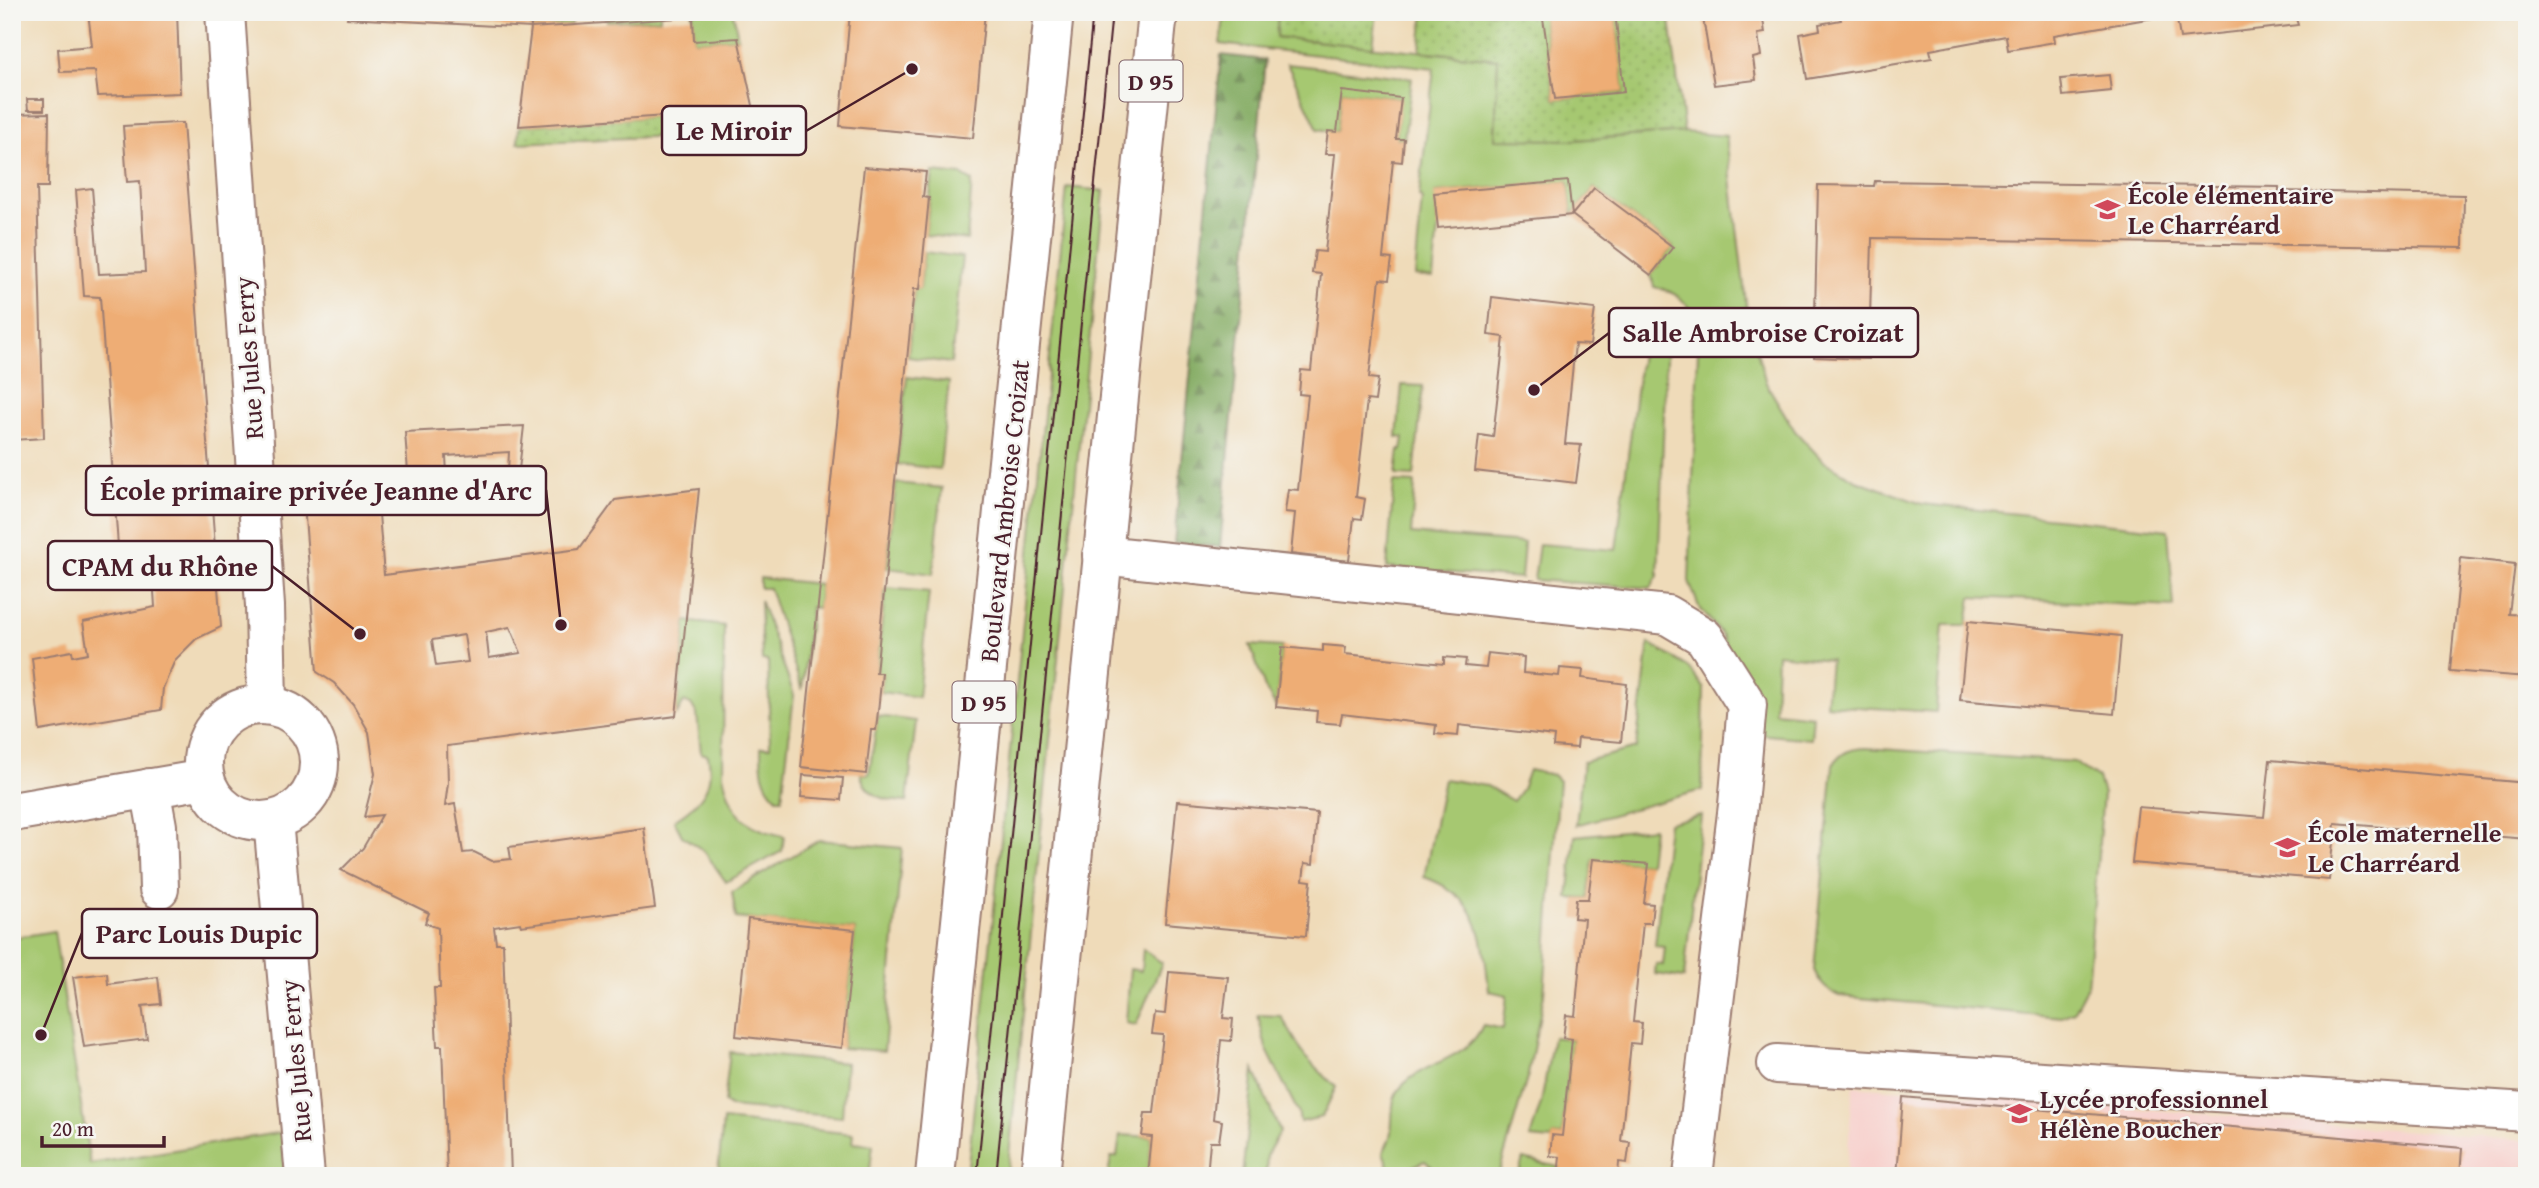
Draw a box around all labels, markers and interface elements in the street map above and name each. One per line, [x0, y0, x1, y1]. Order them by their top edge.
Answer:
road number: D 95 [1120, 60, 1182, 102]
callout: Le Miroir [662, 106, 806, 155]
text: Le Miroir [676, 109, 792, 150]
place label: École élémentaire Le Charréard [2128, 175, 2334, 244]
school or university icon: École élémentaire Le Charréard [2094, 195, 2122, 223]
street label: Rue Jules Ferry [223, 275, 273, 441]
callout: Salle Ambroise Croizat [1609, 308, 1918, 357]
text: Salle Ambroise Croizat [1622, 311, 1904, 352]
street label: Boulevard Ambroise Croizat [969, 358, 1039, 664]
callout: École primaire privée Jeanne d'Arc [86, 466, 546, 515]
text: École primaire privée Jeanne d'Arc [100, 469, 532, 510]
callout: CPAM du Rhône [48, 541, 272, 590]
text: CPAM du Rhône [62, 545, 258, 586]
road number: D 95 [953, 682, 1016, 722]
place label: École maternelle Le Charréard [2308, 813, 2502, 882]
school or university icon: École maternelle Le Charréard [2274, 833, 2302, 861]
callout: Parc Louis Dupic [82, 909, 317, 958]
text: Parc Louis Dupic [96, 912, 302, 953]
street label: Rue Jules Ferry [268, 978, 322, 1144]
place label: Lycée professionnel Hélène Boucher [2040, 1079, 2268, 1148]
school or university icon: Lycée professionnel Hélène Boucher [2006, 1099, 2034, 1127]
scale bar [42, 1104, 164, 1148]
text: 20 m [52, 1113, 94, 1144]

